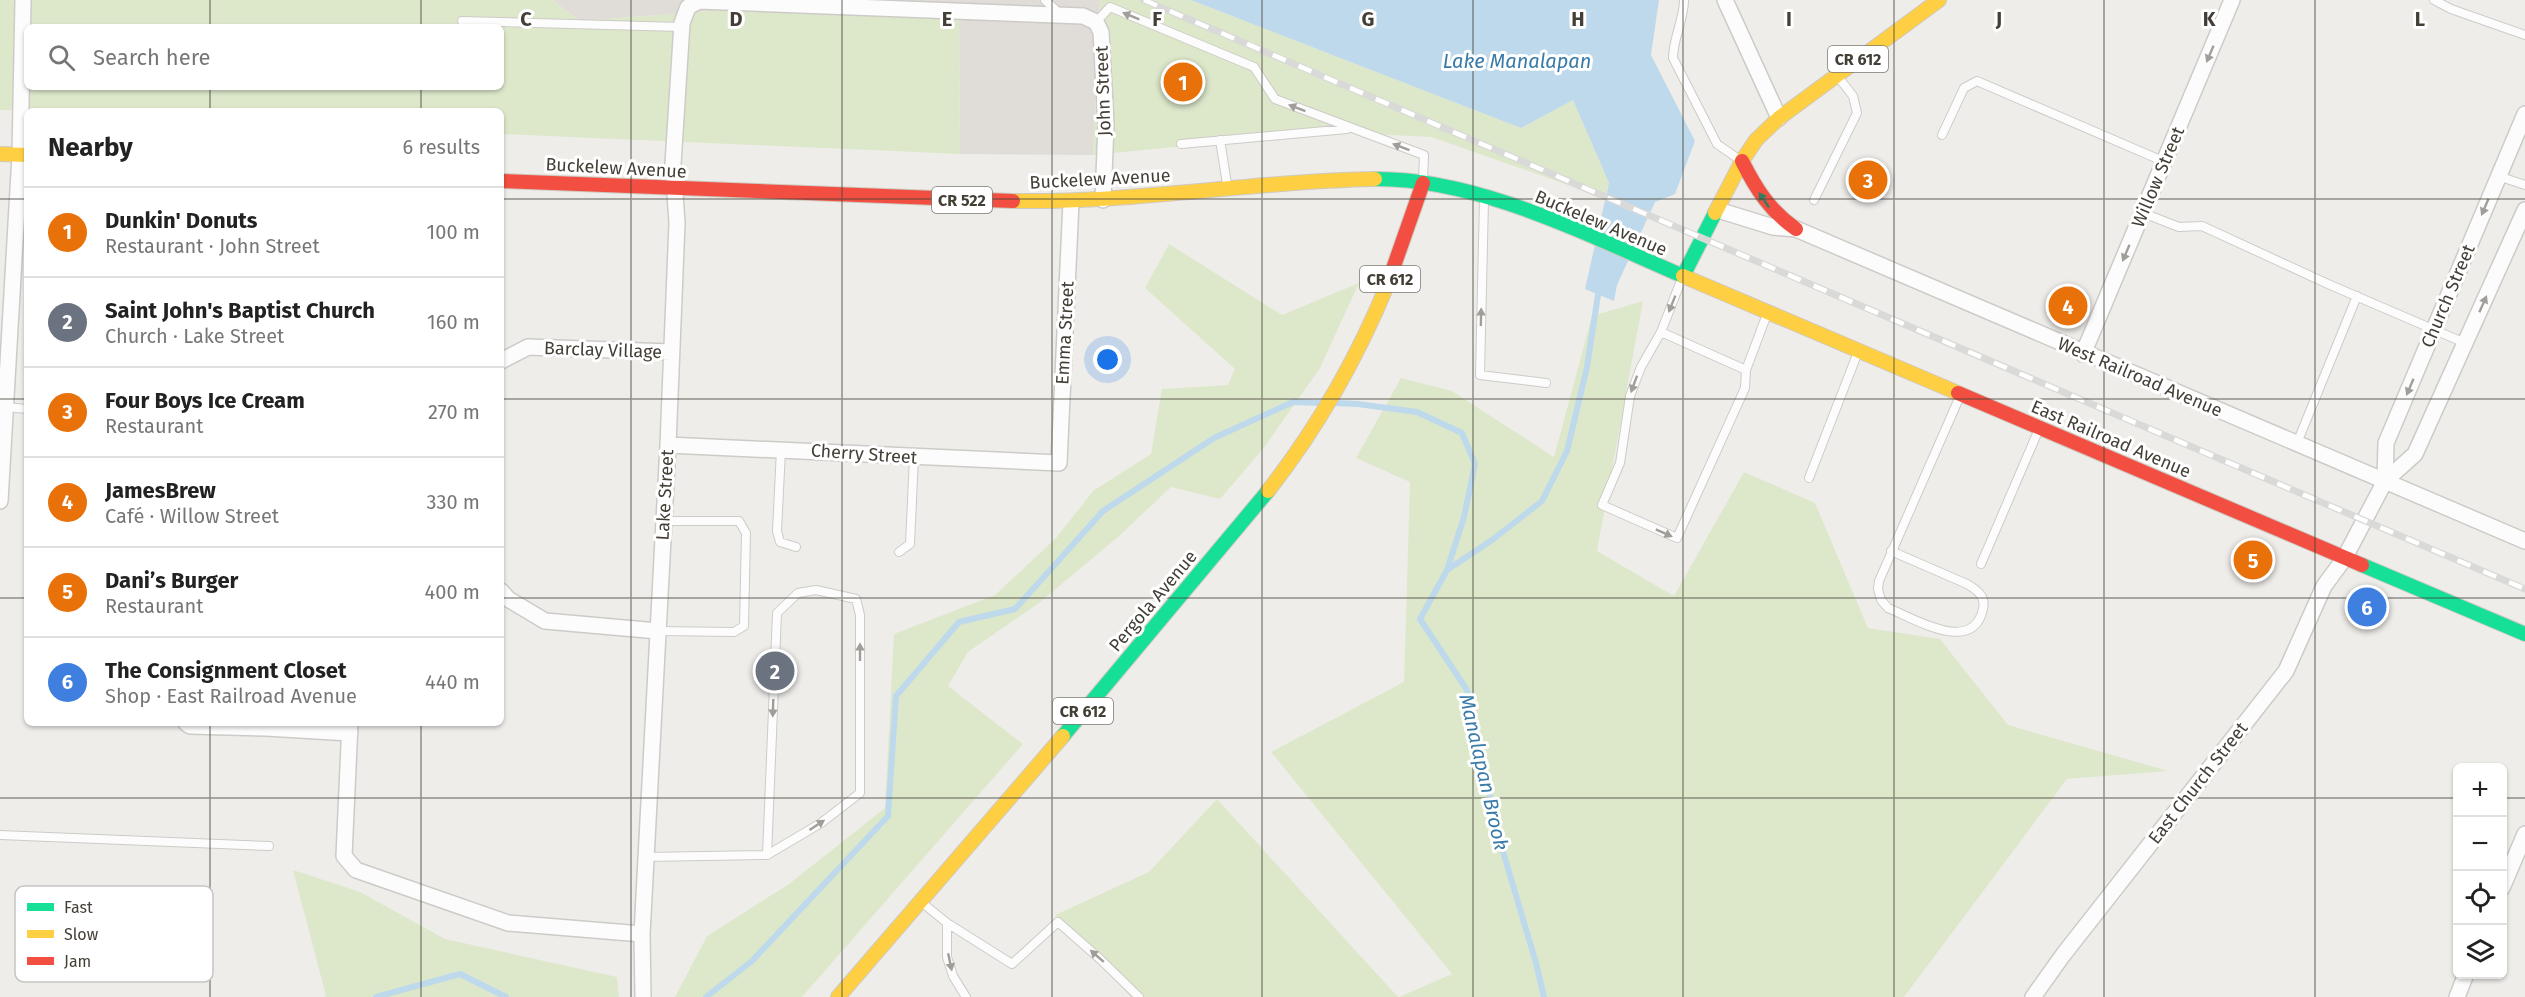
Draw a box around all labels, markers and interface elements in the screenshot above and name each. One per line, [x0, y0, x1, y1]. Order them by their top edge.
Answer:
text: C [520, 7, 532, 31]
text: D [729, 7, 743, 31]
text: E [942, 7, 952, 31]
text: F [1152, 7, 1162, 31]
text: G [1362, 7, 1374, 31]
text: H [1571, 7, 1585, 31]
text: I [1786, 7, 1792, 31]
text: J [1995, 7, 2002, 31]
text: K [2203, 7, 2216, 31]
text: L [2415, 7, 2425, 31]
one-way arrow [1122, 11, 1140, 21]
search box [24, 24, 504, 90]
icon: search [45, 41, 78, 74]
text: Search here [93, 44, 211, 71]
street label: John Street [1090, 45, 1116, 137]
one-way arrow [2205, 45, 2214, 63]
road number: CR 612 [1828, 46, 1888, 72]
water label: Lake Manalapan [1443, 49, 1591, 73]
pin: 1 [1164, 60, 1202, 104]
one-way arrow [1288, 102, 1306, 112]
street label: Willow Street [2127, 123, 2189, 231]
text: Nearby [48, 132, 133, 163]
text: 6 results [403, 135, 480, 159]
one-way arrow [1392, 141, 1410, 151]
street label: Buckelew Avenue [545, 153, 687, 183]
pin: 3 [1848, 158, 1888, 202]
street label: Buckelew Avenue [1029, 164, 1171, 194]
street label: Buckelew Avenue [1532, 185, 1670, 261]
road number: CR 522 [932, 187, 992, 213]
one-way arrow [1758, 192, 1770, 208]
one-way arrow [2480, 198, 2490, 216]
text: Dunkin' Donuts [105, 207, 257, 234]
text: 1 [63, 220, 72, 244]
text: 100 m [427, 220, 480, 244]
text: Restaurant · John Street [105, 234, 320, 258]
street label: Church Street [2416, 241, 2480, 351]
one-way arrow [2121, 244, 2130, 261]
road number: CR 612 [1360, 266, 1420, 292]
street label: Emma Street [1051, 280, 1079, 385]
pin: 4 [2048, 284, 2088, 328]
one-way arrow [1667, 295, 1676, 313]
one-way arrow [2478, 295, 2488, 313]
text: Saint John's Baptist Church [105, 297, 375, 324]
one-way arrow [1476, 307, 1486, 326]
text: 2 [62, 310, 73, 334]
text: 160 m [427, 310, 480, 334]
text: Church · Lake Street [105, 324, 284, 348]
street label: West Railroad Avenue [2054, 332, 2226, 422]
street label: Barclay Village [544, 337, 662, 363]
your location [1093, 345, 1122, 374]
one-way arrow [1629, 375, 1639, 393]
one-way arrow [2405, 378, 2415, 396]
text: Four Boys Ice Cream [105, 387, 305, 414]
street label: East Railroad Avenue [2028, 395, 2194, 483]
text: 3 [62, 400, 73, 424]
text: 270 m [428, 400, 480, 424]
text: Restaurant [105, 414, 203, 438]
street label: Cherry Street [810, 439, 918, 469]
street label: Lake Street [652, 448, 678, 541]
text: JamesBrew [105, 477, 216, 504]
text: 4 [62, 490, 73, 514]
text: 330 m [426, 490, 480, 514]
text: Café · Willow Street [105, 504, 279, 528]
one-way arrow [1656, 528, 1673, 537]
pin: 5 [2234, 538, 2272, 582]
street label: Pergola Avenue [1104, 546, 1202, 656]
text: Dani’s Burger [105, 567, 238, 594]
text: 5 [62, 580, 73, 604]
text: 400 m [425, 580, 480, 604]
pin: 6 [2348, 584, 2386, 630]
text: Restaurant [105, 594, 203, 618]
one-way arrow [855, 643, 865, 662]
pin: 2 [756, 648, 794, 694]
text: The Consignment Closet [105, 657, 346, 684]
text: 6 [62, 670, 73, 694]
text: 440 m [425, 670, 480, 694]
text: Shop · East Railroad Avenue [105, 684, 357, 708]
water label: Manalapan Brook [1454, 692, 1514, 853]
road number: CR 612 [1053, 698, 1113, 724]
one-way arrow [769, 699, 778, 718]
street label: East Church Street [2144, 717, 2253, 848]
map controls [2453, 763, 2507, 979]
button: + [2453, 763, 2507, 817]
button: − [2453, 817, 2507, 871]
one-way arrow [808, 819, 825, 830]
button: locate [2453, 871, 2507, 925]
legend [15, 886, 213, 982]
text: Fast [64, 898, 93, 917]
text: Slow [64, 925, 99, 944]
button: layers [2453, 925, 2507, 979]
one-way arrow [1090, 950, 1105, 963]
text: Jam [64, 952, 91, 971]
one-way arrow [945, 953, 955, 971]

